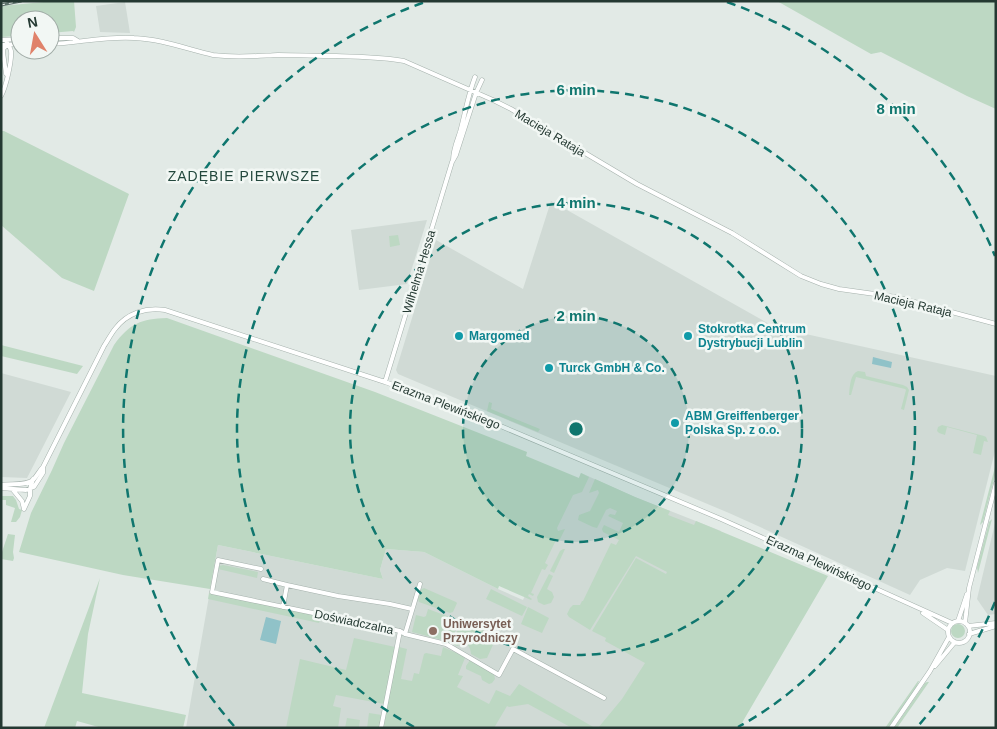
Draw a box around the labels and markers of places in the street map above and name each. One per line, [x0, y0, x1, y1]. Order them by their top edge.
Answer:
place label: Stokrotka Centrum Dystrybucji Lublin [698, 322, 806, 350]
place label: Margomed [469, 329, 530, 343]
marker: Margomed [453, 330, 465, 342]
marker: Stokrotka Centrum Dystrybucji Lublin [682, 330, 694, 342]
place label: Turck GmbH & Co. [559, 361, 665, 375]
marker: Turck GmbH & Co. [543, 362, 555, 374]
place label: ABM Greiffenberger Polska Sp. z o.o. [685, 409, 799, 437]
marker: ABM Greiffenberger Polska Sp. z o.o. [669, 417, 681, 429]
centre of rings [567, 420, 585, 438]
place label: Uniwersytet Przyrodniczy [443, 617, 518, 645]
marker: Uniwersytet Przyrodniczy [427, 625, 439, 637]

